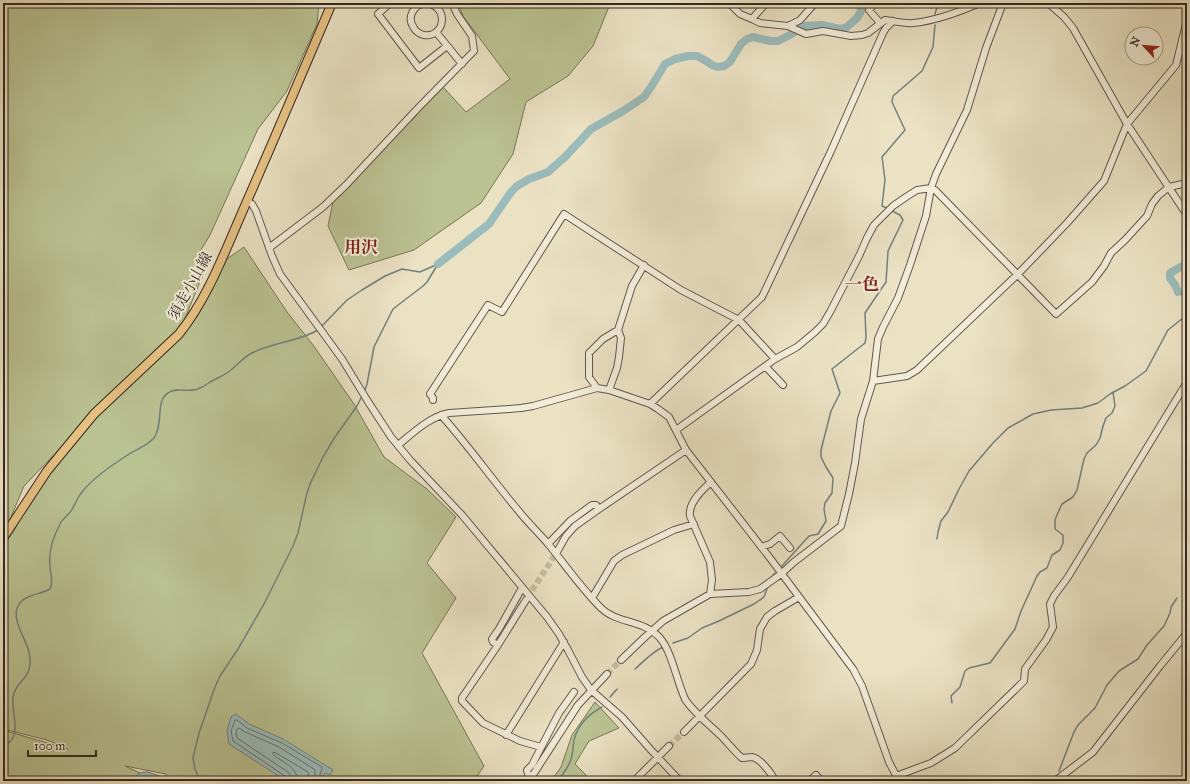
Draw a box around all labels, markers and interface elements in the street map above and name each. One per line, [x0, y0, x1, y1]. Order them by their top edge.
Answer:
north arrow [1124, 26, 1164, 66]
text: N [1128, 34, 1144, 49]
district label: 用沢 [344, 237, 378, 258]
street label: 須走小山線 [164, 249, 216, 323]
district label: 一色 [845, 274, 879, 295]
scale bar [28, 732, 96, 758]
text: 100 m [34, 739, 65, 753]

